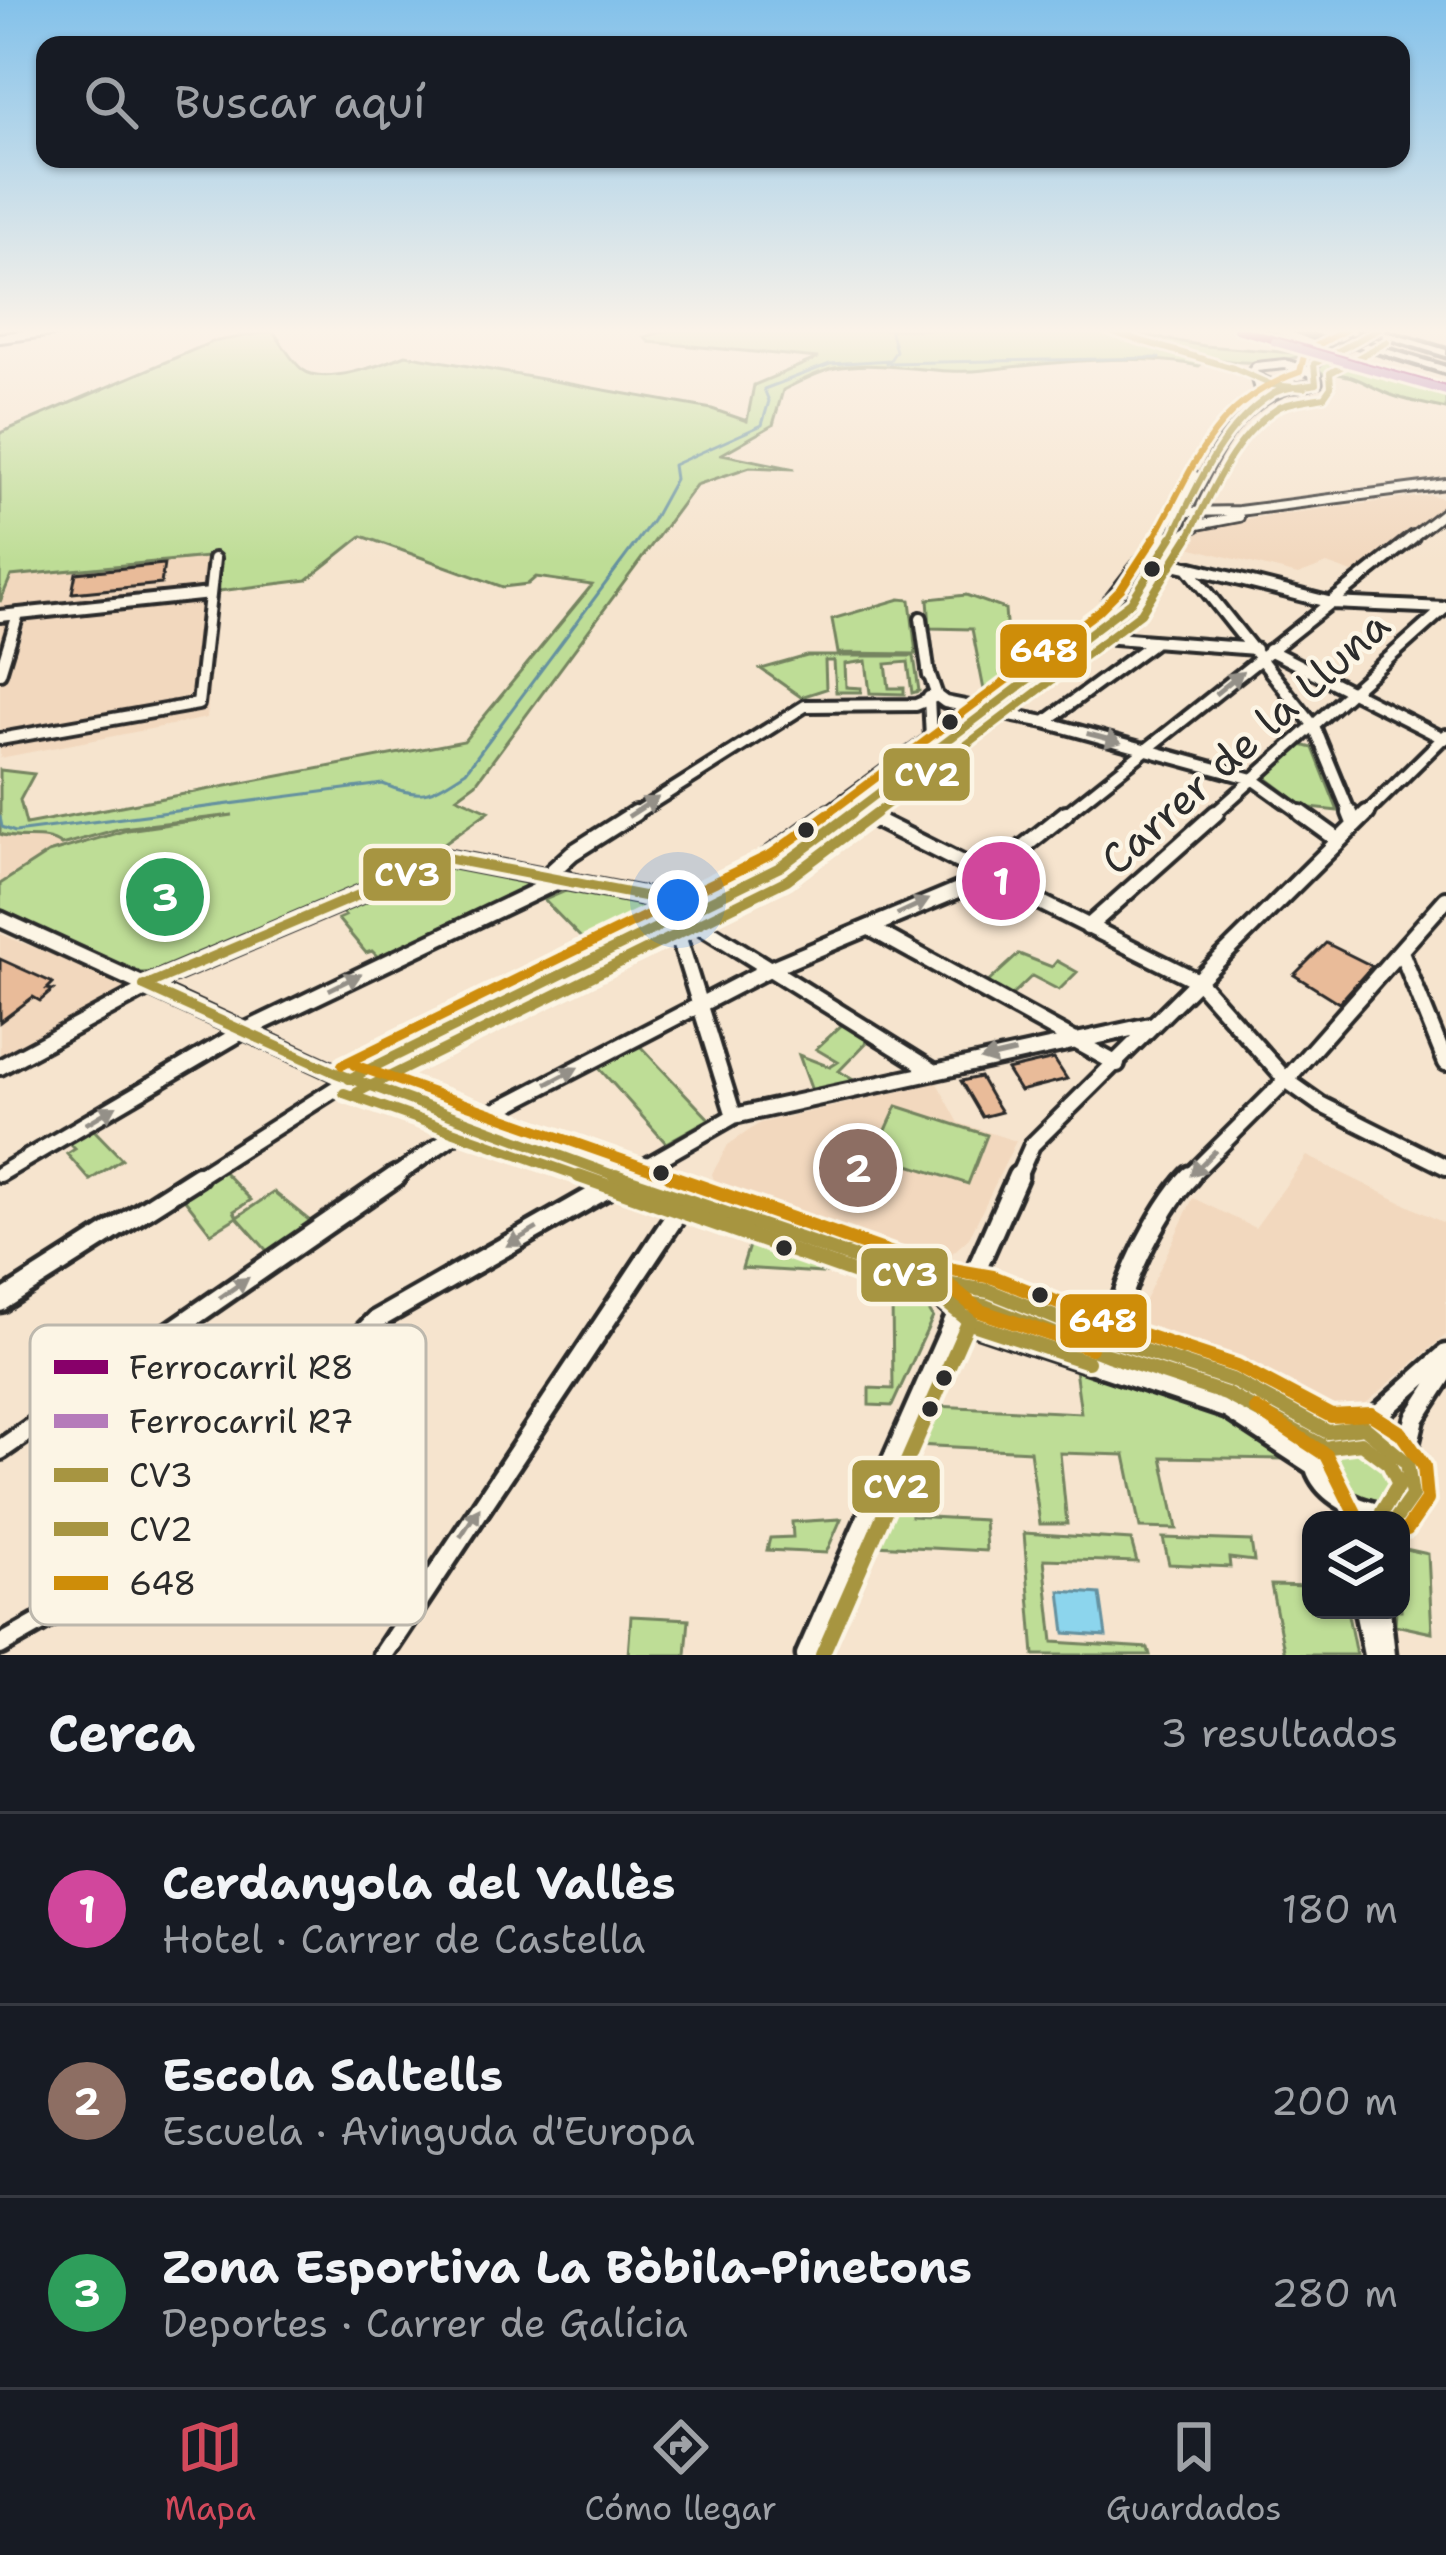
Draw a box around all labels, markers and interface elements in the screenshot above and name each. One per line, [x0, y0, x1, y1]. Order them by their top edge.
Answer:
search box [36, 36, 1410, 168]
icon: search [78, 69, 144, 135]
text: Buscar aquí [174, 72, 426, 132]
unlabelled marker [1141, 558, 1163, 580]
street label: Carrer de la Lluna [1089, 597, 1401, 887]
line badge: 648 [998, 622, 1089, 680]
text: 648 [1010, 628, 1078, 673]
one-way arrow [1213, 671, 1244, 696]
unlabelled marker [939, 711, 961, 733]
one-way arrow [1086, 730, 1123, 749]
line badge: CV2 [881, 746, 972, 803]
text: CV2 [894, 752, 960, 797]
one-way arrow [627, 797, 660, 819]
unlabelled marker [795, 819, 817, 841]
pin: 1 [962, 836, 1040, 926]
line badge: CV3 [361, 846, 453, 903]
pin: 3 [126, 852, 204, 942]
text: CV3 [374, 852, 440, 897]
your location [648, 870, 708, 930]
one-way arrow [896, 897, 931, 917]
one-way arrow [328, 972, 363, 992]
one-way arrow [980, 1047, 1017, 1066]
one-way arrow [544, 1067, 579, 1087]
one-way arrow [84, 1105, 118, 1126]
pin: 2 [819, 1123, 897, 1213]
one-way arrow [1190, 1148, 1218, 1177]
unlabelled marker [650, 1162, 672, 1184]
one-way arrow [505, 1225, 539, 1246]
unlabelled marker [773, 1237, 795, 1259]
line badge: CV3 [859, 1246, 950, 1304]
text: CV3 [872, 1252, 938, 1297]
one-way arrow [218, 1277, 251, 1299]
unlabelled marker [1029, 1284, 1051, 1306]
line badge: 648 [1058, 1292, 1149, 1350]
text: 648 [1069, 1298, 1137, 1343]
legend [30, 1325, 426, 1625]
text: Ferrocarril R8 [129, 1345, 354, 1390]
unlabelled marker [933, 1367, 955, 1389]
unlabelled marker [919, 1398, 941, 1420]
text: Ferrocarril R7 [129, 1399, 353, 1444]
text: CV3 [129, 1453, 193, 1498]
line badge: CV2 [850, 1458, 942, 1515]
text: CV2 [863, 1464, 929, 1509]
one-way arrow [458, 1505, 480, 1538]
text: CV2 [129, 1507, 193, 1552]
map controls [1302, 1511, 1410, 1619]
button: layers [1302, 1511, 1410, 1619]
text: 648 [129, 1561, 196, 1606]
text: Cerca [48, 1699, 195, 1767]
text: 3 resultados [1160, 1707, 1398, 1759]
text: Cerdanyola del Vallès [162, 1853, 675, 1913]
text: 1 [78, 1883, 96, 1935]
text: 180 m [1282, 1883, 1398, 1935]
text: Hotel · Carrer de Castella [162, 1913, 645, 1965]
text: Escola Saltells [162, 2045, 503, 2105]
text: 2 [73, 2075, 101, 2127]
text: 200 m [1271, 2075, 1398, 2127]
text: Escuela · Avinguda d'Europa [162, 2105, 695, 2157]
text: Zona Esportiva La Bòbila-Pinetons [162, 2237, 972, 2297]
text: 3 [73, 2267, 101, 2319]
text: 280 m [1271, 2267, 1398, 2319]
text: Deportes · Carrer de Galícia [162, 2297, 688, 2349]
tab: Mapa [164, 2414, 256, 2531]
tab: Cómo llegar [585, 2414, 777, 2531]
tab: Guardados [1106, 2414, 1282, 2531]

